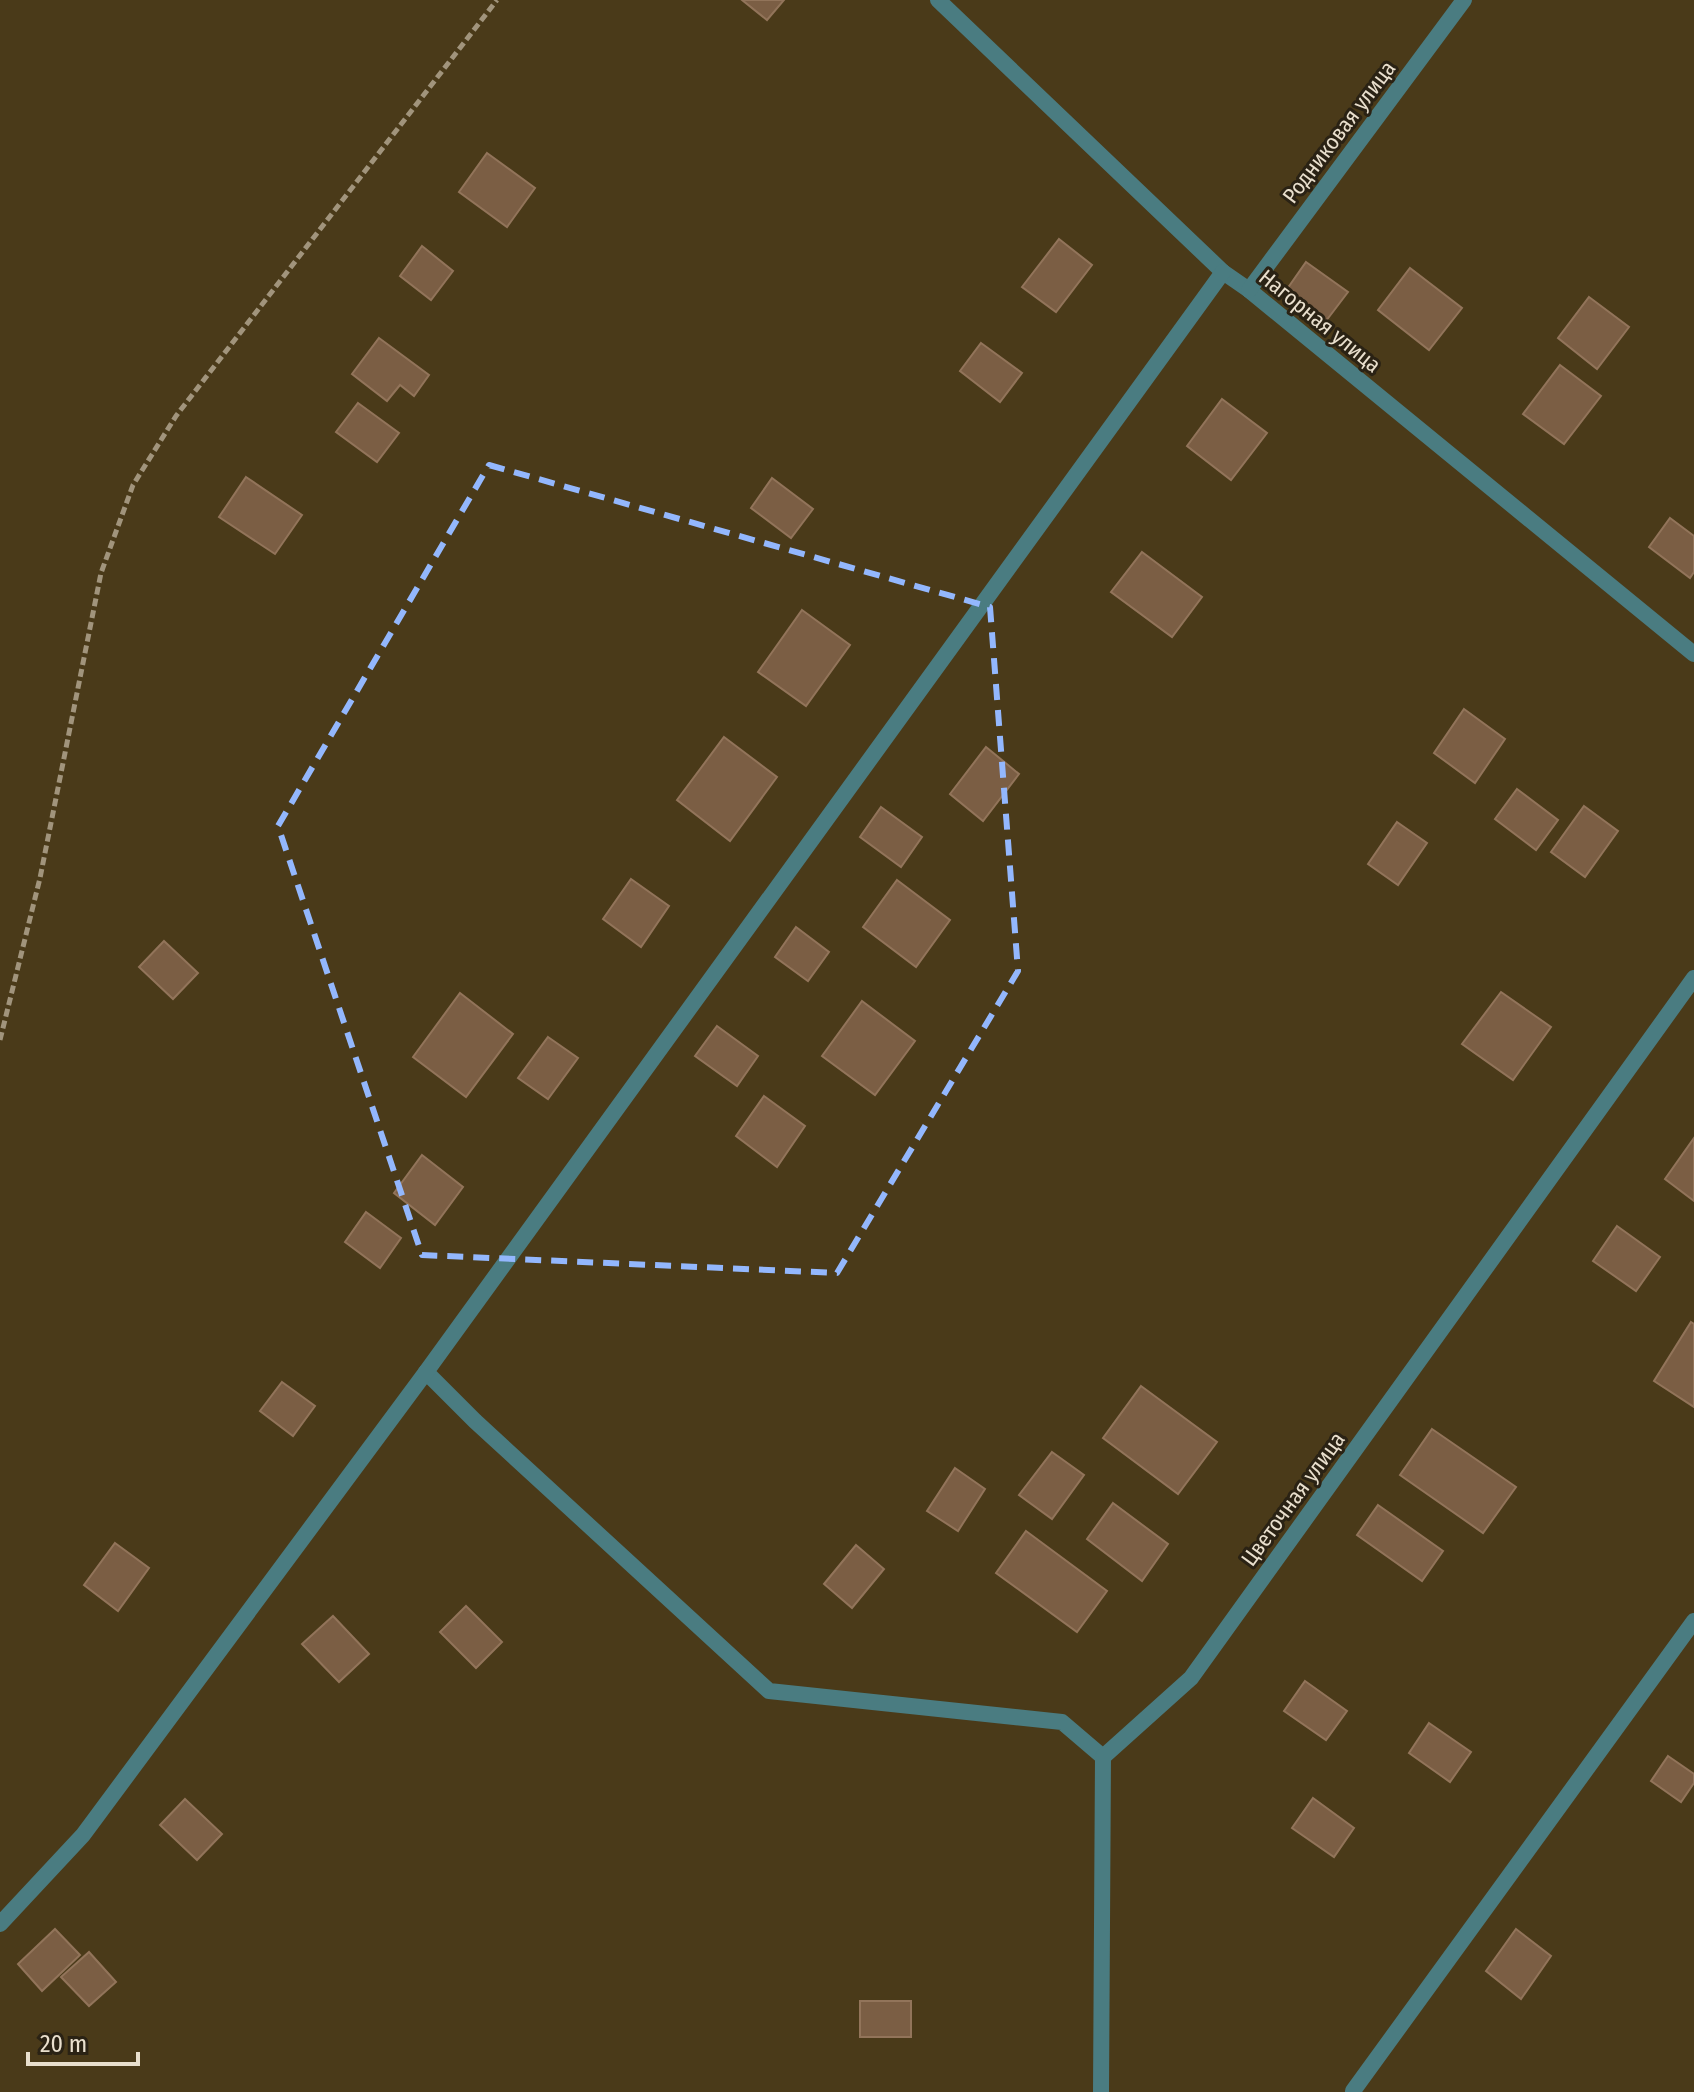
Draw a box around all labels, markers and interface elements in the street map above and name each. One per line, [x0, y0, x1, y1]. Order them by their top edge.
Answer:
street label: Родниковая улица [1277, 55, 1401, 209]
street label: Нагорная улица [1254, 264, 1386, 378]
street label: Цветочная улица [1235, 1427, 1351, 1571]
scale bar [28, 2016, 138, 2066]
text: 20 m [40, 2030, 87, 2058]

